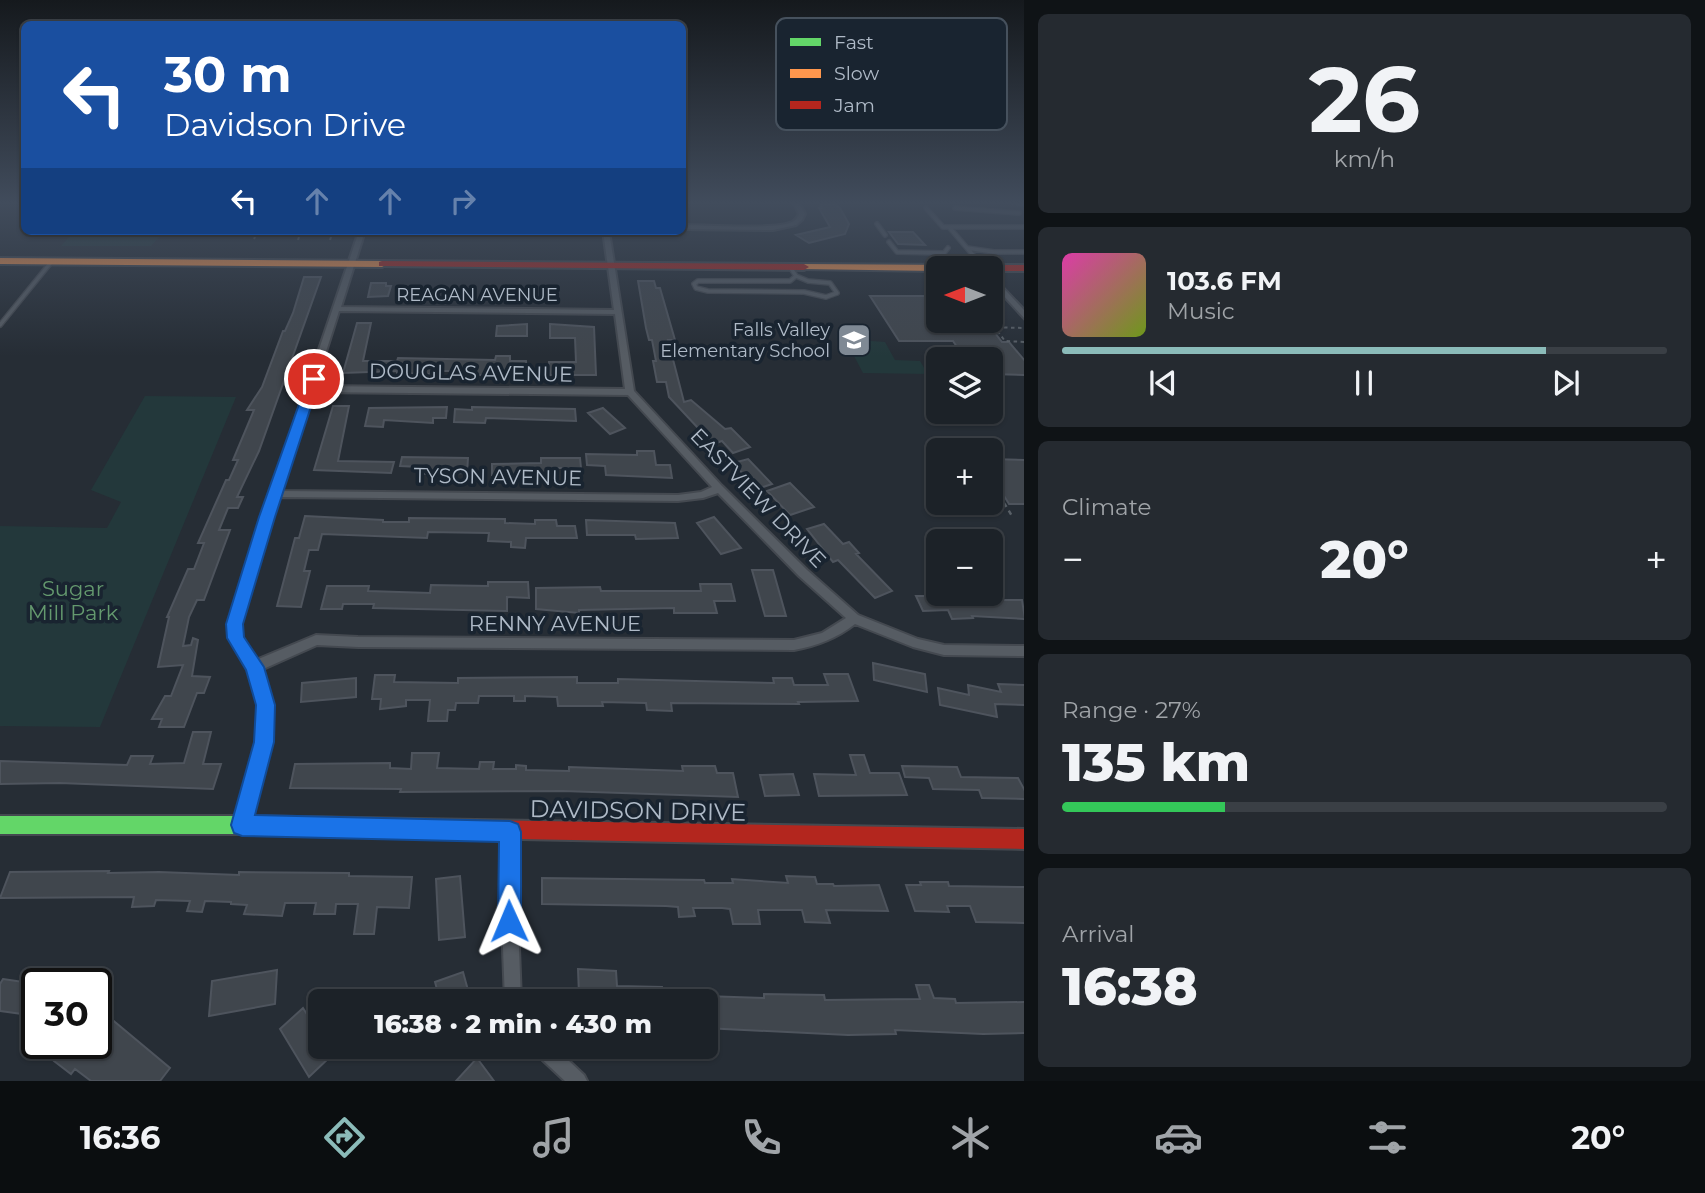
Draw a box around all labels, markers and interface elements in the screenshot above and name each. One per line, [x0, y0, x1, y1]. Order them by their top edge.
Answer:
legend [776, 18, 1007, 130]
text: Fast [834, 31, 874, 54]
text: 26 [1309, 44, 1420, 155]
text: 30 m [164, 45, 292, 104]
icon: left [49, 49, 140, 140]
text: Slow [834, 62, 879, 85]
text: Jam [833, 94, 875, 117]
text: Davidson Drive [164, 105, 406, 144]
text: km/h [1334, 145, 1395, 173]
icon: left [225, 182, 263, 220]
icon: ahead [298, 182, 336, 220]
icon: ahead [371, 182, 409, 220]
icon: right [444, 182, 482, 220]
north arrow [926, 256, 1003, 332]
map controls [926, 256, 1003, 606]
text: 103.6 FM [1167, 265, 1282, 297]
street label: REAGAN AVENUE [396, 284, 558, 306]
text: Music [1167, 297, 1235, 325]
place label: Falls Valley Elementary School [660, 319, 830, 362]
school or university icon: Falls Valley Elementary School [835, 321, 873, 359]
button: layers [926, 347, 1003, 424]
pin [284, 349, 344, 409]
street label: DOUGLAS AVENUE [369, 358, 573, 387]
icon: arrive [295, 360, 333, 398]
icon: previous [1144, 364, 1182, 402]
icon: pause [1345, 364, 1383, 402]
icon: next [1547, 364, 1585, 402]
street label: EASTVIEW DRIVE [685, 423, 831, 573]
button: + [926, 438, 1003, 515]
street label: TYSON AVENUE [414, 463, 582, 490]
text: Climate [1062, 493, 1151, 521]
text: 20° [1320, 528, 1409, 591]
button: − [926, 529, 1003, 606]
text: − [1062, 536, 1084, 583]
text: + [1645, 536, 1667, 583]
park label: Sugar Mill Park [28, 576, 119, 625]
street label: RENNY AVENUE [469, 611, 641, 636]
text: Range · 27% [1062, 696, 1201, 724]
text: 135 km [1062, 731, 1250, 794]
street label: DAVIDSON DRIVE [529, 794, 747, 827]
position arrow [472, 884, 546, 958]
text: Arrival [1062, 920, 1135, 948]
text: 16:38 [1062, 955, 1198, 1018]
speed limit sign: 30 [21, 968, 112, 1059]
text: 16:38 · 2 min · 430 m [374, 1008, 652, 1040]
icon: directions [320, 1113, 369, 1162]
icon: music [529, 1113, 578, 1162]
icon: phone [737, 1113, 786, 1162]
icon: climate [946, 1113, 995, 1162]
icon: car [1154, 1113, 1203, 1162]
icon: filters [1363, 1113, 1412, 1162]
text: 16:36 [80, 1118, 160, 1157]
text: 20° [1571, 1118, 1625, 1157]

